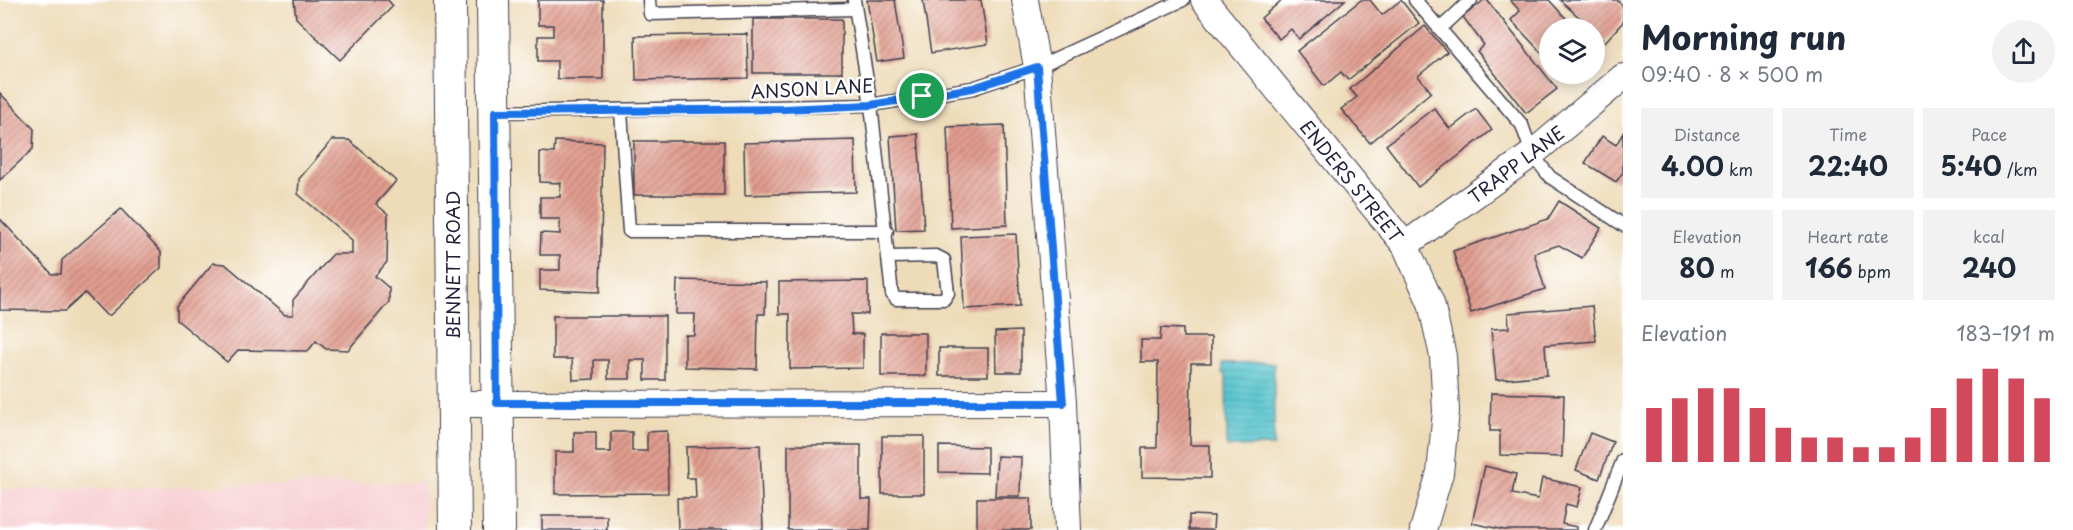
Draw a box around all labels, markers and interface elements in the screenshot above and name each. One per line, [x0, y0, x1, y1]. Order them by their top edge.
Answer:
text: Morning run [1641, 11, 1846, 61]
map controls [1539, 18, 1605, 84]
button: layers [1539, 18, 1605, 84]
button: share [1992, 20, 2055, 83]
text: 09:40 · 8 × 500 m [1641, 59, 1823, 89]
pin [896, 70, 947, 121]
street label: ANSON LANE [750, 71, 874, 105]
icon: arrive [905, 79, 938, 112]
street label: ENDERS STREET [1294, 114, 1410, 249]
street label: TRAPP LANE [1462, 119, 1570, 209]
text: Distance [1673, 122, 1741, 146]
text: Time [1829, 122, 1867, 146]
text: Pace [1971, 122, 2007, 146]
text: 4.00 [1661, 146, 1724, 185]
text: 22:40 [1808, 146, 1888, 185]
text: 5:40 [1940, 146, 2002, 185]
text: km [1724, 157, 1753, 181]
text: /km [2002, 157, 2038, 181]
street label: BENNETT ROAD [439, 191, 466, 339]
text: Elevation [1672, 224, 1742, 248]
text: Heart rate [1808, 224, 1888, 248]
text: kcal [1973, 224, 2005, 248]
text: 80 [1679, 248, 1715, 287]
text: 166 [1805, 248, 1853, 287]
text: 240 [1962, 248, 2016, 287]
text: m [1715, 259, 1735, 283]
text: bpm [1853, 259, 1891, 283]
text: Elevation [1641, 318, 1727, 348]
text: 183–191 m [1957, 318, 2055, 348]

